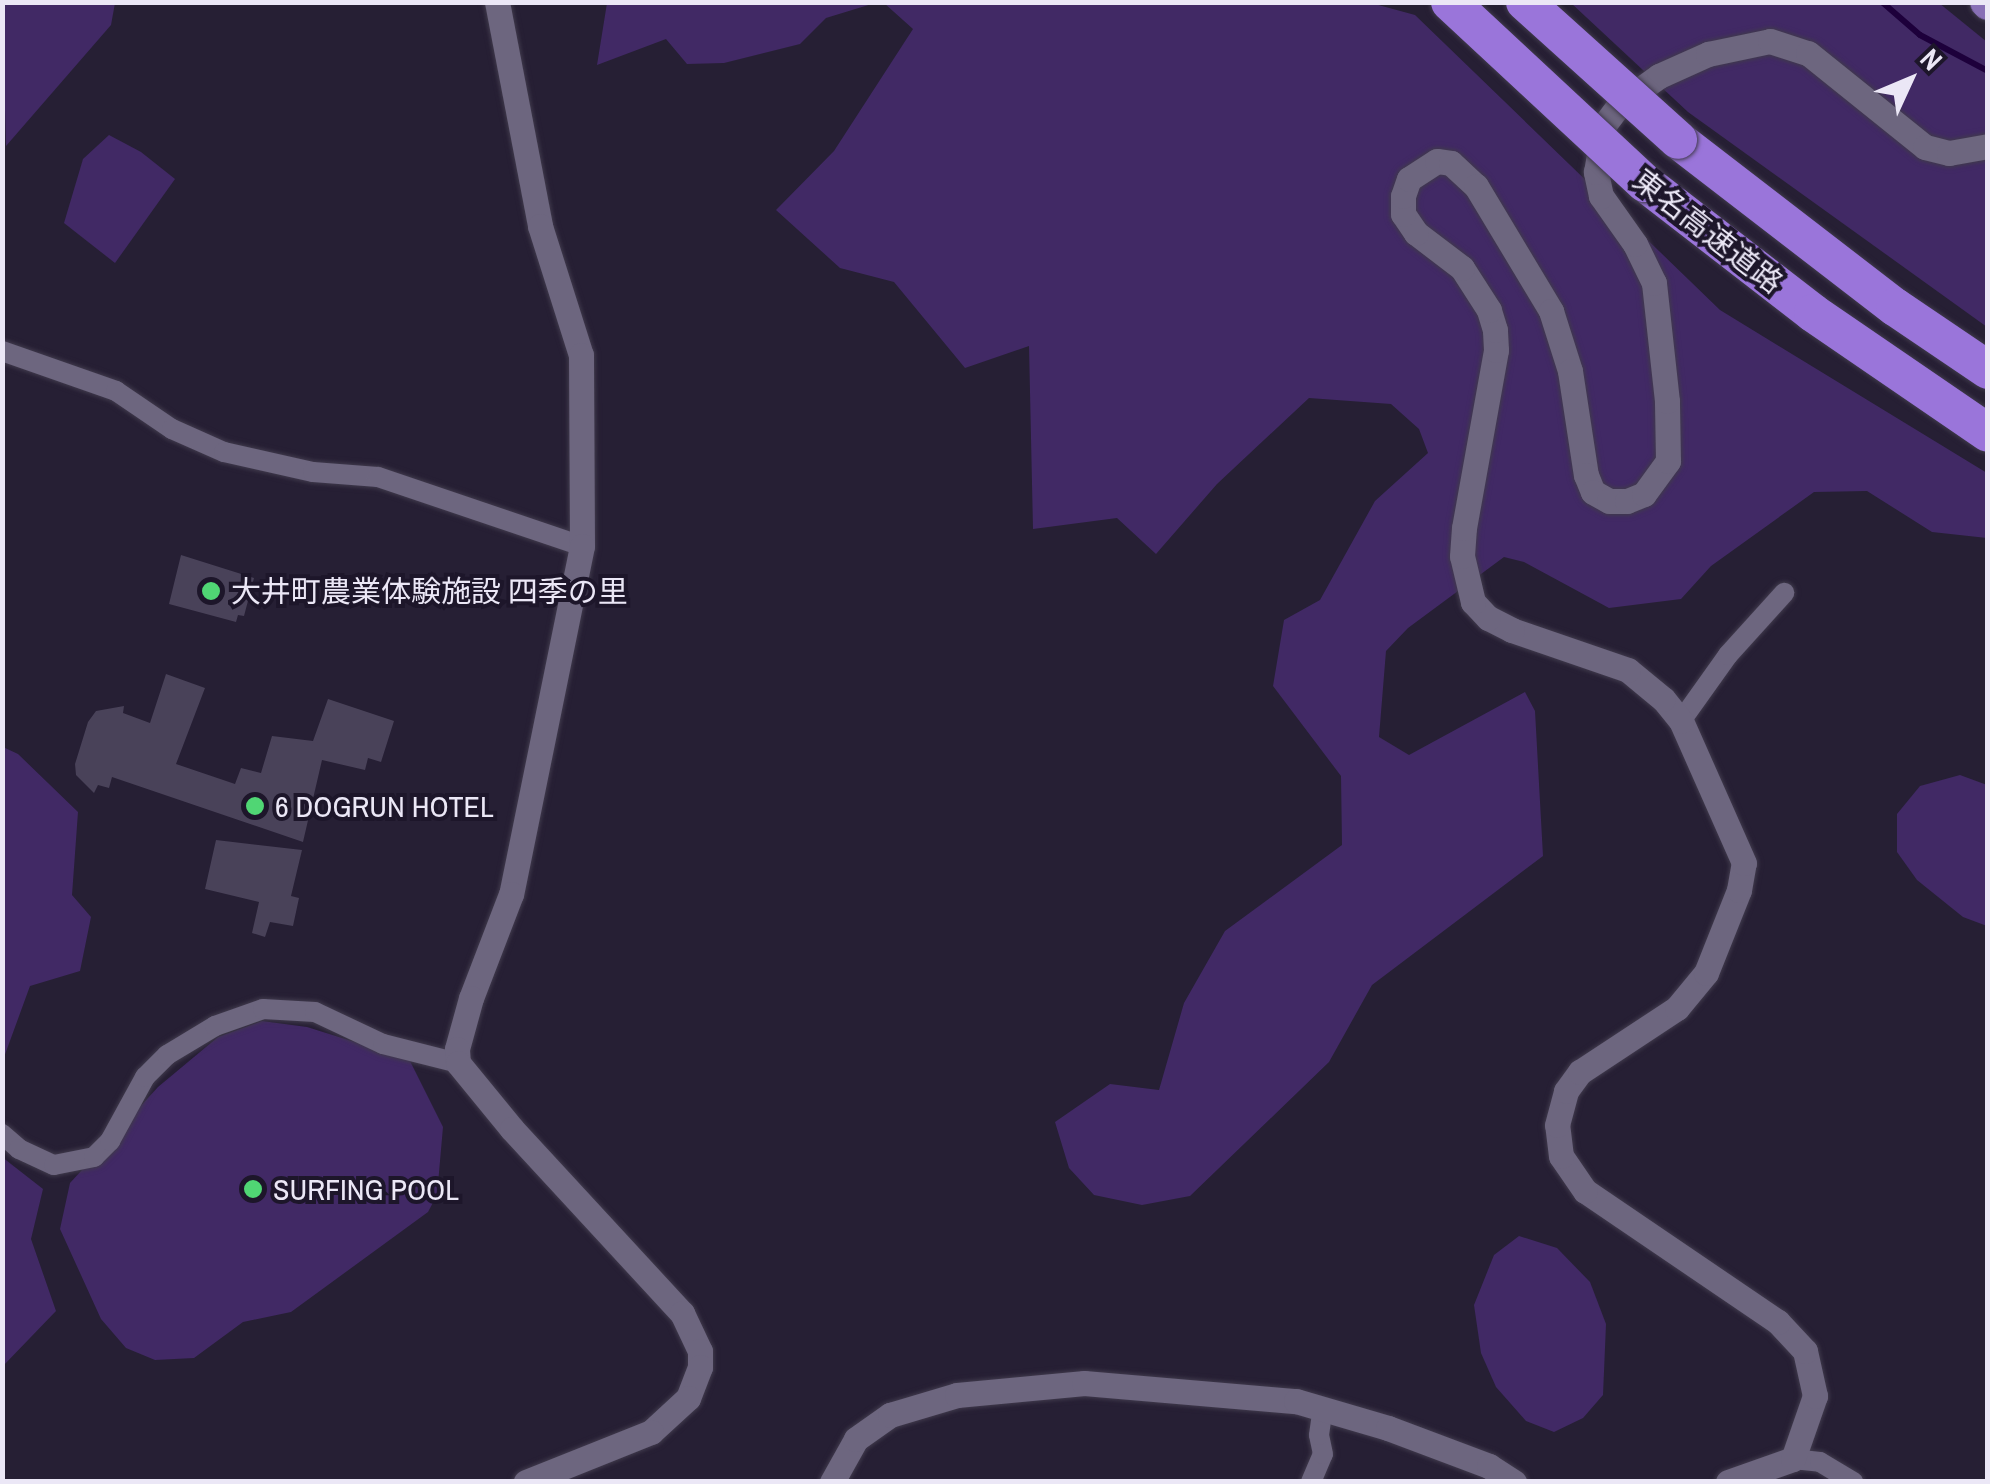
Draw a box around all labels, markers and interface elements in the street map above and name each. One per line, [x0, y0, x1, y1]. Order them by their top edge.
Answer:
north arrow [1860, 30, 1960, 130]
text: N [1912, 40, 1951, 78]
street label: 東名高速道路 [1626, 161, 1790, 301]
place label: 大井町農業体験施設 四季の里 [231, 573, 628, 609]
marker: 大井町農業体験施設 四季の里 [200, 580, 222, 602]
place label: 6 DOGRUN HOTEL [275, 788, 494, 824]
marker: 6 DOGRUN HOTEL [244, 795, 266, 817]
place label: SURFING POOL [273, 1171, 459, 1207]
marker: SURFING POOL [242, 1178, 264, 1200]

